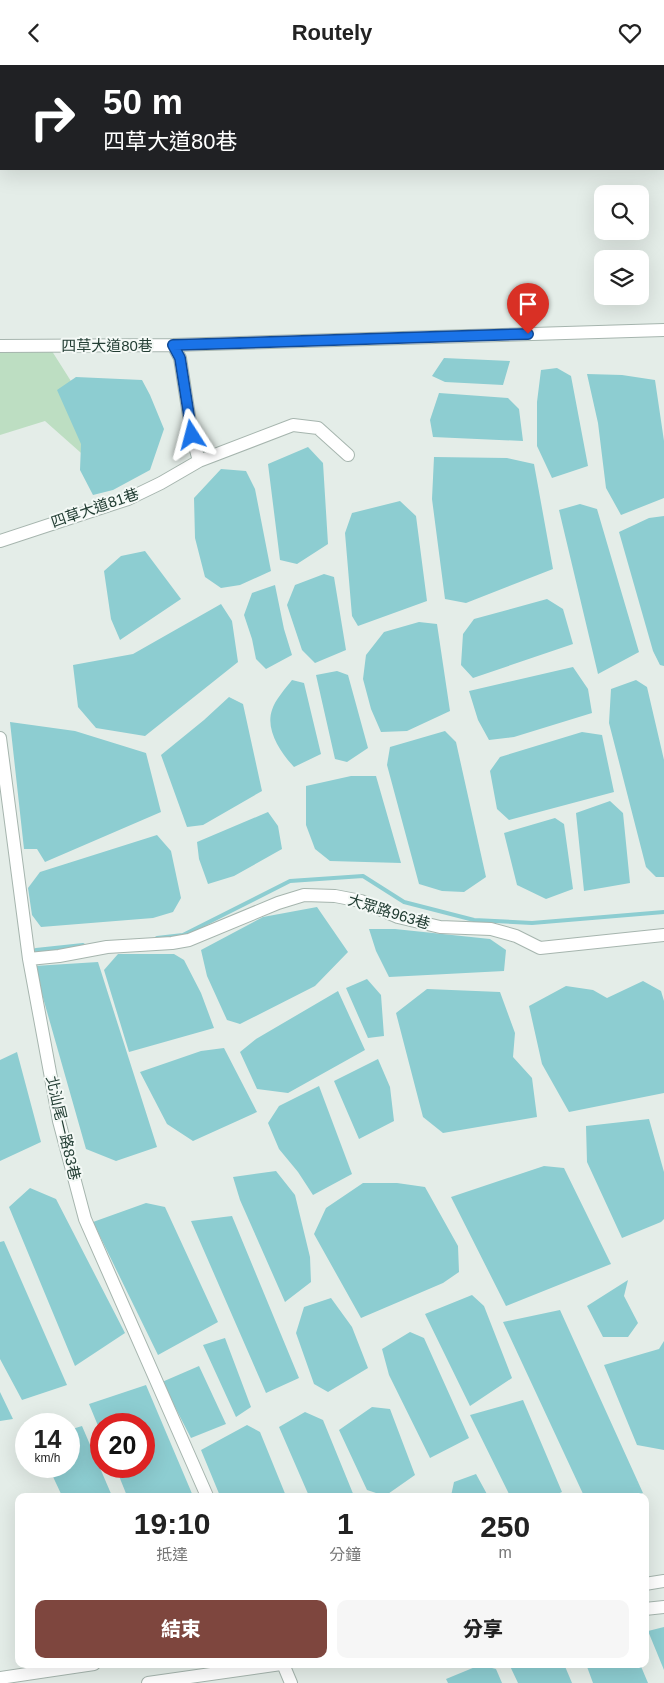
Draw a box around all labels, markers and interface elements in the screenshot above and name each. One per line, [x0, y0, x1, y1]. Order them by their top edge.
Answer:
icon: back [20, 19, 48, 47]
icon: heart [616, 19, 644, 47]
text: Routely [292, 20, 372, 45]
text: 50 m [103, 82, 183, 121]
icon: right [20, 85, 85, 150]
text: 四草大道80巷 [103, 129, 237, 154]
map controls [594, 185, 649, 305]
button: search [594, 185, 649, 240]
button: layers [594, 250, 649, 305]
pin [507, 283, 549, 334]
icon: arrive [514, 290, 542, 318]
street label: 四草大道80巷 [61, 337, 153, 354]
position arrow [165, 408, 217, 460]
street label: 四草大道81巷 [49, 485, 141, 530]
street label: 大眾路963巷 [346, 891, 432, 932]
street label: 北汕尾一路83巷 [43, 1074, 84, 1182]
speed limit sign: 20 [90, 1413, 155, 1478]
text: 14 [34, 1425, 61, 1453]
text: km/h [34, 1451, 61, 1465]
text: 19:10 [134, 1507, 211, 1540]
text: 1 [337, 1507, 354, 1540]
text: 250 [480, 1510, 530, 1543]
text: m [499, 1544, 512, 1561]
text: 抵達 [156, 1546, 188, 1563]
text: 分鐘 [329, 1546, 361, 1563]
button: 結束 [35, 1600, 327, 1658]
button: 分享 [337, 1600, 629, 1658]

